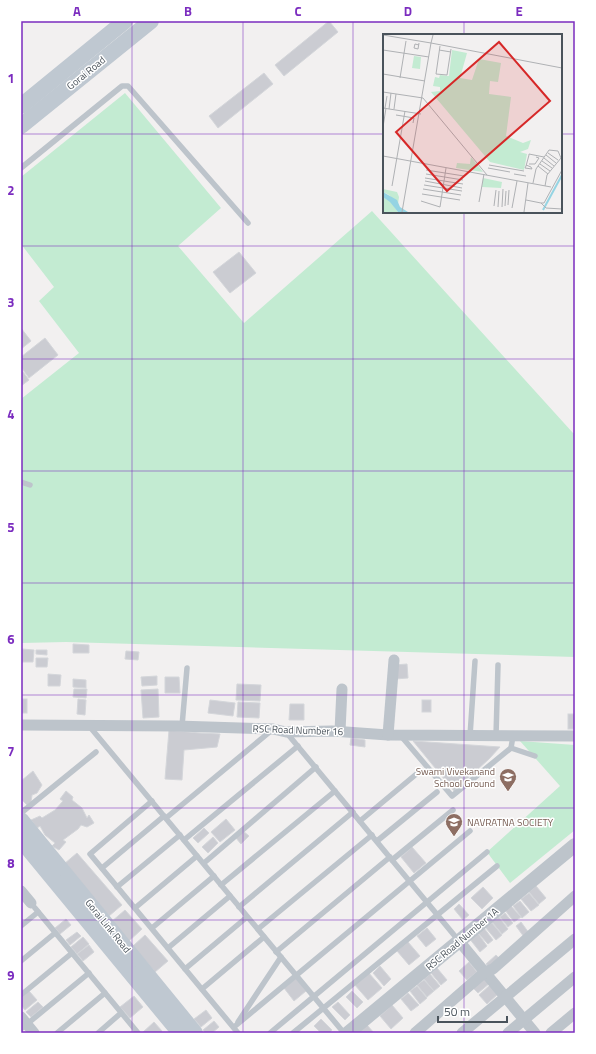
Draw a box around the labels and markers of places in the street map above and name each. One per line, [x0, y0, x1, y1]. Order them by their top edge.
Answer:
place label: Swami Vivekanand School Ground [416, 764, 495, 791]
school or university icon: Swami Vivekanand School Ground [498, 767, 518, 792]
school or university icon: NAVRATNA SOCIETY [444, 812, 464, 837]
place label: NAVRATNA SOCIETY [467, 815, 554, 830]

